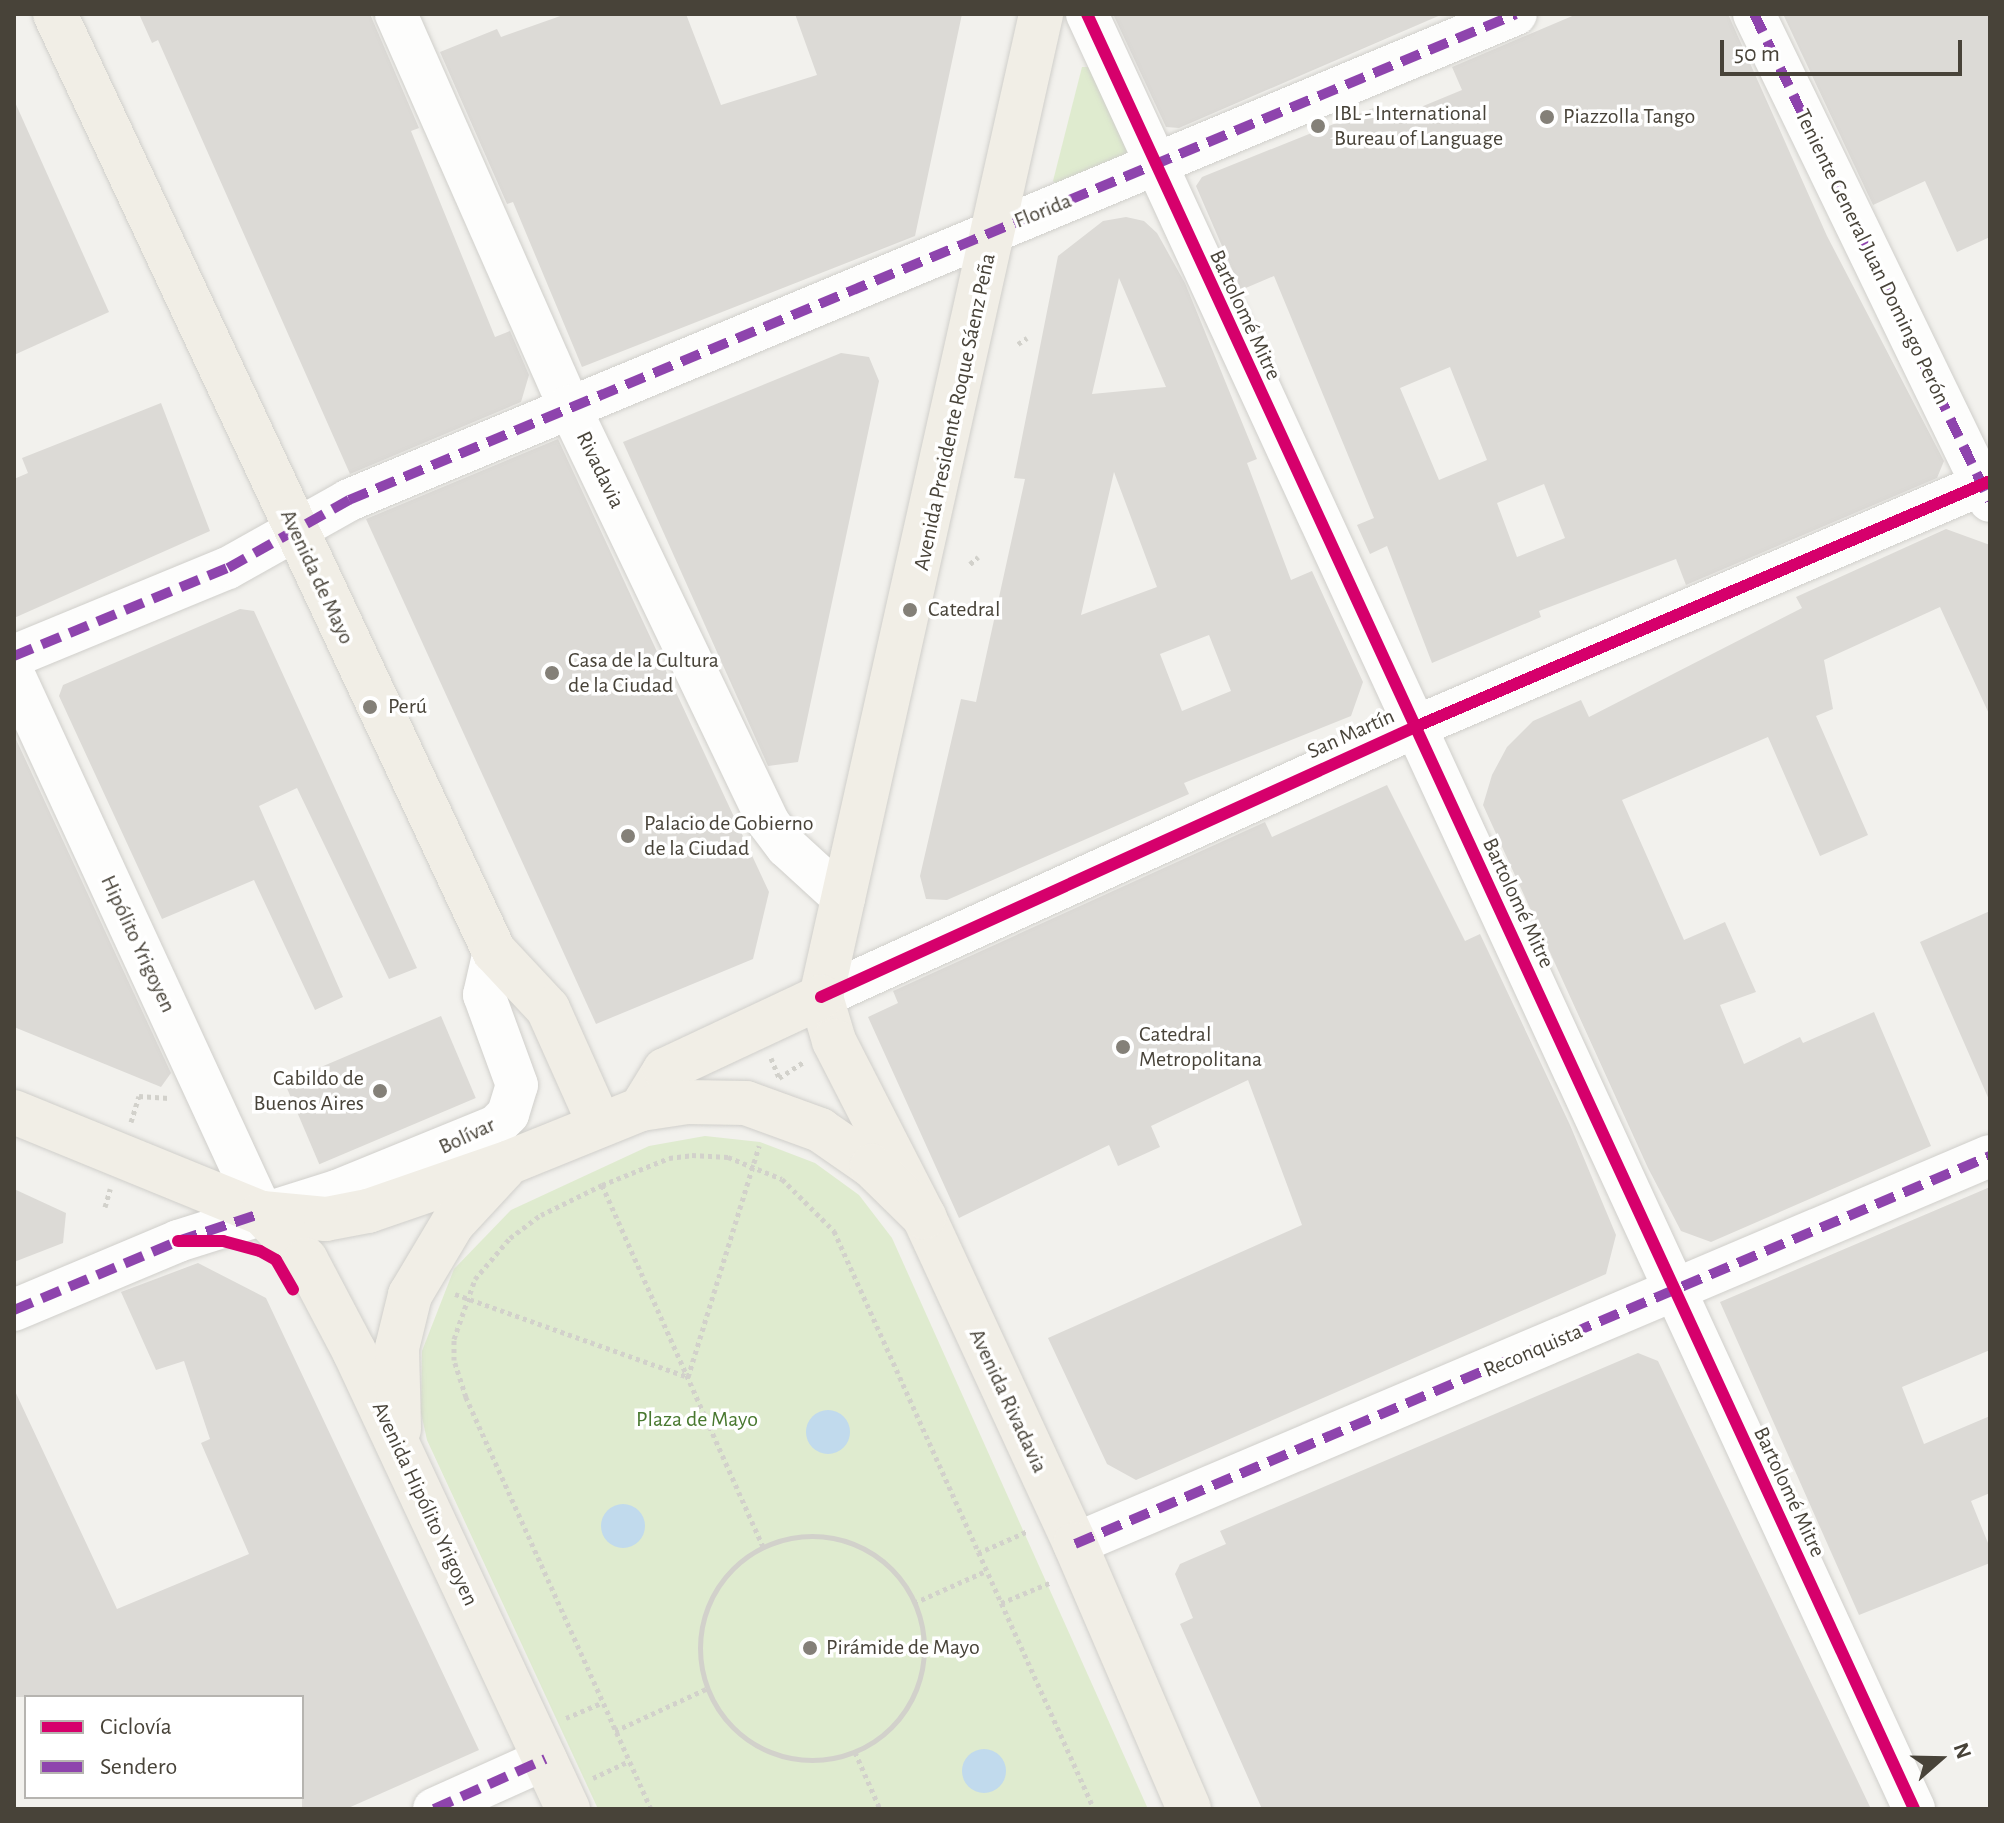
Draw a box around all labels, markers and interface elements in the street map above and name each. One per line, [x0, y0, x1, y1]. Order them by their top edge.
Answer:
scale bar [1724, 24, 1966, 74]
text: 50 m [1734, 42, 1780, 66]
place label: IBL - International Bureau of Language [1334, 100, 1503, 152]
place label: Piazzolla Tango [1563, 104, 1695, 130]
street label: Teniente General Juan Domingo Perón [1789, 105, 1955, 409]
marker: Piazzolla Tango [1538, 108, 1556, 126]
marker: IBL - International Bureau of Language [1309, 117, 1327, 135]
street label: Florida [1010, 188, 1076, 234]
street label: Bartolomé Mitre [1203, 246, 1287, 384]
street label: Avenida Presidente Roque Sáenz Peña [908, 251, 1002, 573]
street label: Rivadavia [570, 427, 630, 513]
street label: Avenida de Mayo [274, 506, 360, 648]
place label: Catedral [928, 597, 1000, 623]
marker: Catedral [899, 599, 921, 621]
place label: Casa de la Cultura de la Ciudad [568, 647, 719, 698]
marker: Casa de la Cultura de la Ciudad [543, 664, 561, 682]
place label: Perú [388, 694, 427, 720]
marker: Perú [359, 696, 381, 718]
street label: San Martín [1303, 703, 1399, 765]
place label: Palacio de Gobierno de la Ciudad [644, 810, 814, 862]
marker: Palacio de Gobierno de la Ciudad [619, 827, 637, 845]
street label: Bartolomé Mitre [1476, 834, 1560, 972]
street label: Hipólito Yrigoyen [95, 871, 181, 1017]
place label: Catedral Metropolitana [1139, 1021, 1262, 1072]
marker: Catedral Metropolitana [1114, 1038, 1132, 1056]
place label: Cabildo de Buenos Aires [254, 1065, 364, 1116]
marker: Cabildo de Buenos Aires [371, 1082, 389, 1100]
street label: Bolívar [435, 1112, 499, 1160]
street label: Reconquista [1479, 1318, 1587, 1384]
street label: Avenida Rivadavia [963, 1325, 1053, 1477]
street label: Avenida Hipólito Yrigoyen [366, 1398, 484, 1610]
park label: Plaza de Mayo [636, 1407, 758, 1433]
street label: Bartolomé Mitre [1747, 1423, 1831, 1561]
place label: Pirámide de Mayo [826, 1635, 980, 1661]
marker: Pirámide de Mayo [801, 1639, 819, 1657]
legend [24, 1695, 304, 1799]
text: Ciclovía [100, 1715, 172, 1739]
north arrow [1900, 1719, 1980, 1799]
text: N [1950, 1740, 1976, 1762]
text: Sendero [100, 1755, 177, 1779]

